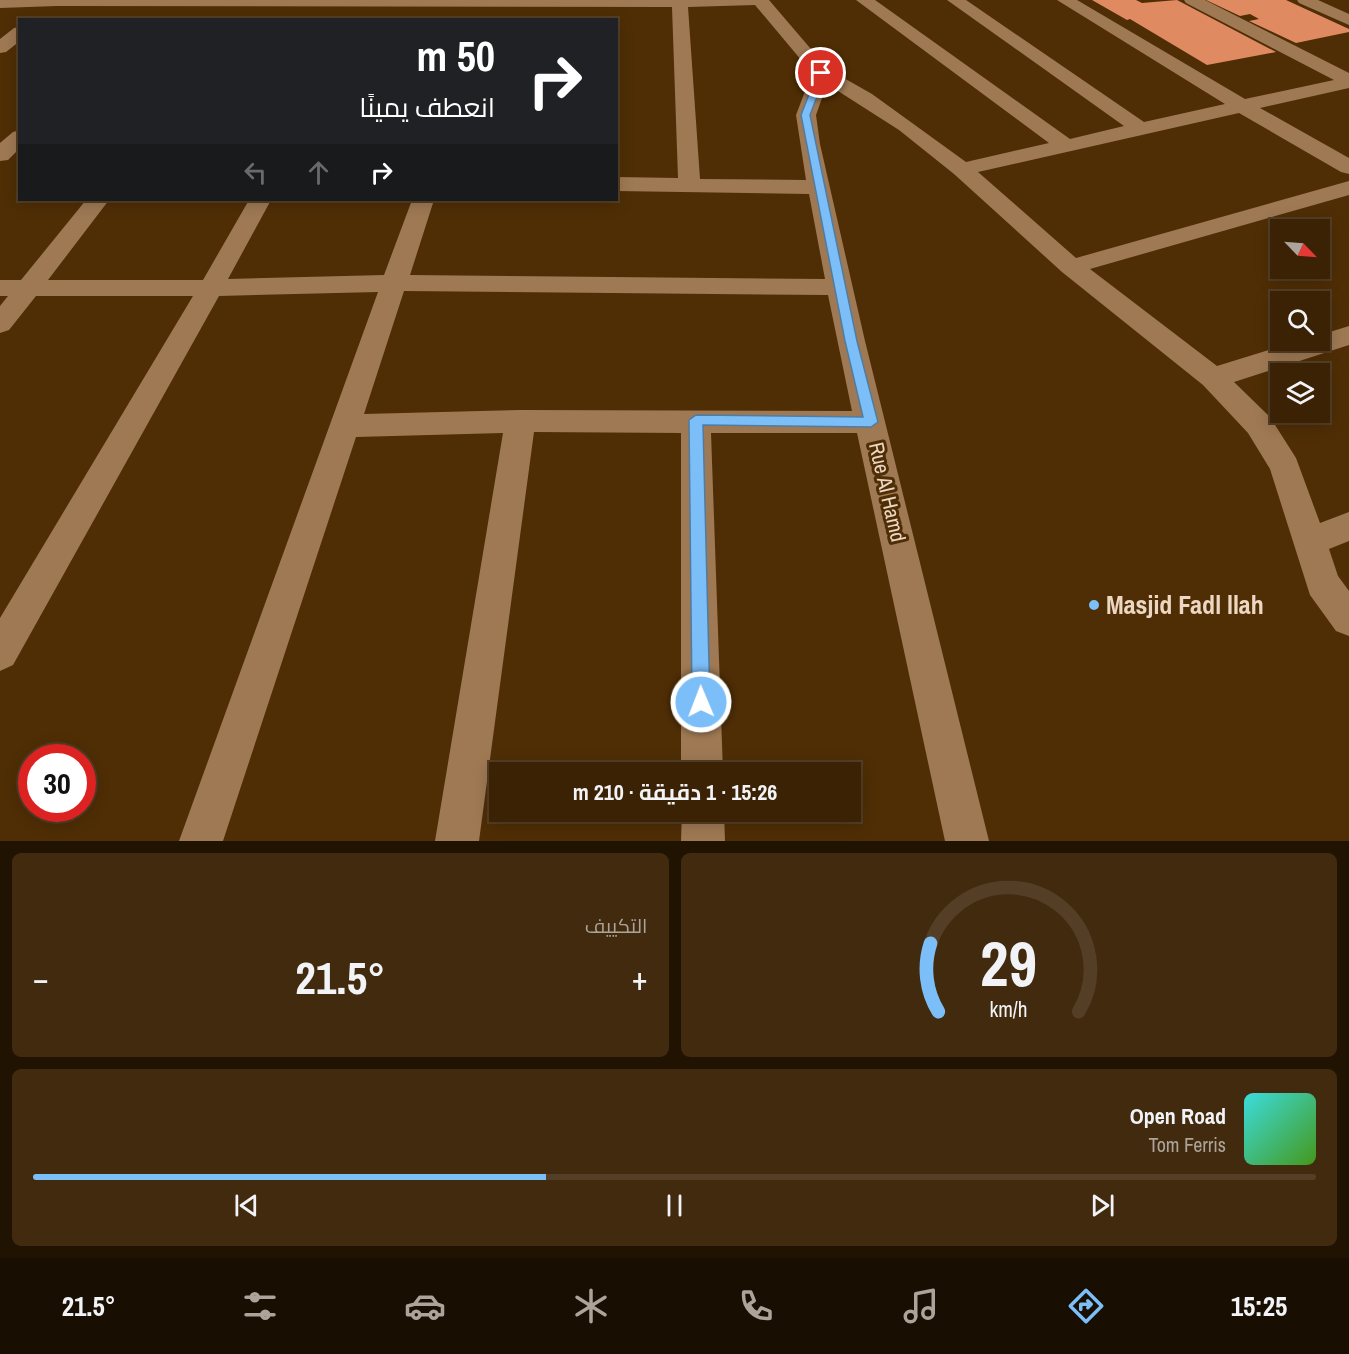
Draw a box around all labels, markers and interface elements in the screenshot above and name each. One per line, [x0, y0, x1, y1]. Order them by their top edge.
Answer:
text: 50 m [416, 28, 495, 84]
icon: right [516, 42, 594, 120]
pin [795, 47, 846, 98]
icon: arrive [804, 56, 837, 89]
text: انعطف يمينًا [359, 89, 495, 125]
icon: left [239, 156, 272, 189]
icon: ahead [302, 156, 335, 189]
icon: right [365, 156, 398, 189]
north arrow [1270, 219, 1330, 279]
map controls [1270, 219, 1330, 423]
button: search [1270, 291, 1330, 351]
button: layers [1270, 363, 1330, 423]
street label: Rue Al Hamd [862, 439, 913, 545]
place label: Masjid Fadl llah [1106, 587, 1264, 622]
marker: Masjid Fadl llah [1087, 598, 1101, 612]
position arrow [669, 670, 733, 734]
speed limit sign: 30 [18, 744, 96, 822]
text: 15:26 · 1 دقيقة · 210 m [573, 777, 777, 807]
text: التكييف [585, 912, 648, 939]
text: 29 [980, 921, 1037, 1005]
text: 21.5° [295, 947, 385, 1008]
text: − [33, 956, 49, 1000]
text: + [632, 956, 647, 1000]
text: km/h [990, 995, 1028, 1024]
text: Open Road [1130, 1101, 1226, 1131]
text: Tom Ferris [1148, 1131, 1226, 1158]
icon: previous [230, 1189, 263, 1222]
icon: pause [658, 1189, 691, 1222]
icon: next [1086, 1189, 1119, 1222]
icon: filters [239, 1285, 281, 1327]
icon: car [404, 1285, 446, 1327]
icon: climate [570, 1285, 612, 1327]
icon: phone [735, 1285, 777, 1327]
icon: music [900, 1285, 942, 1327]
icon: directions [1065, 1285, 1107, 1327]
text: 21.5° [62, 1288, 116, 1324]
text: 15:25 [1231, 1288, 1287, 1324]

